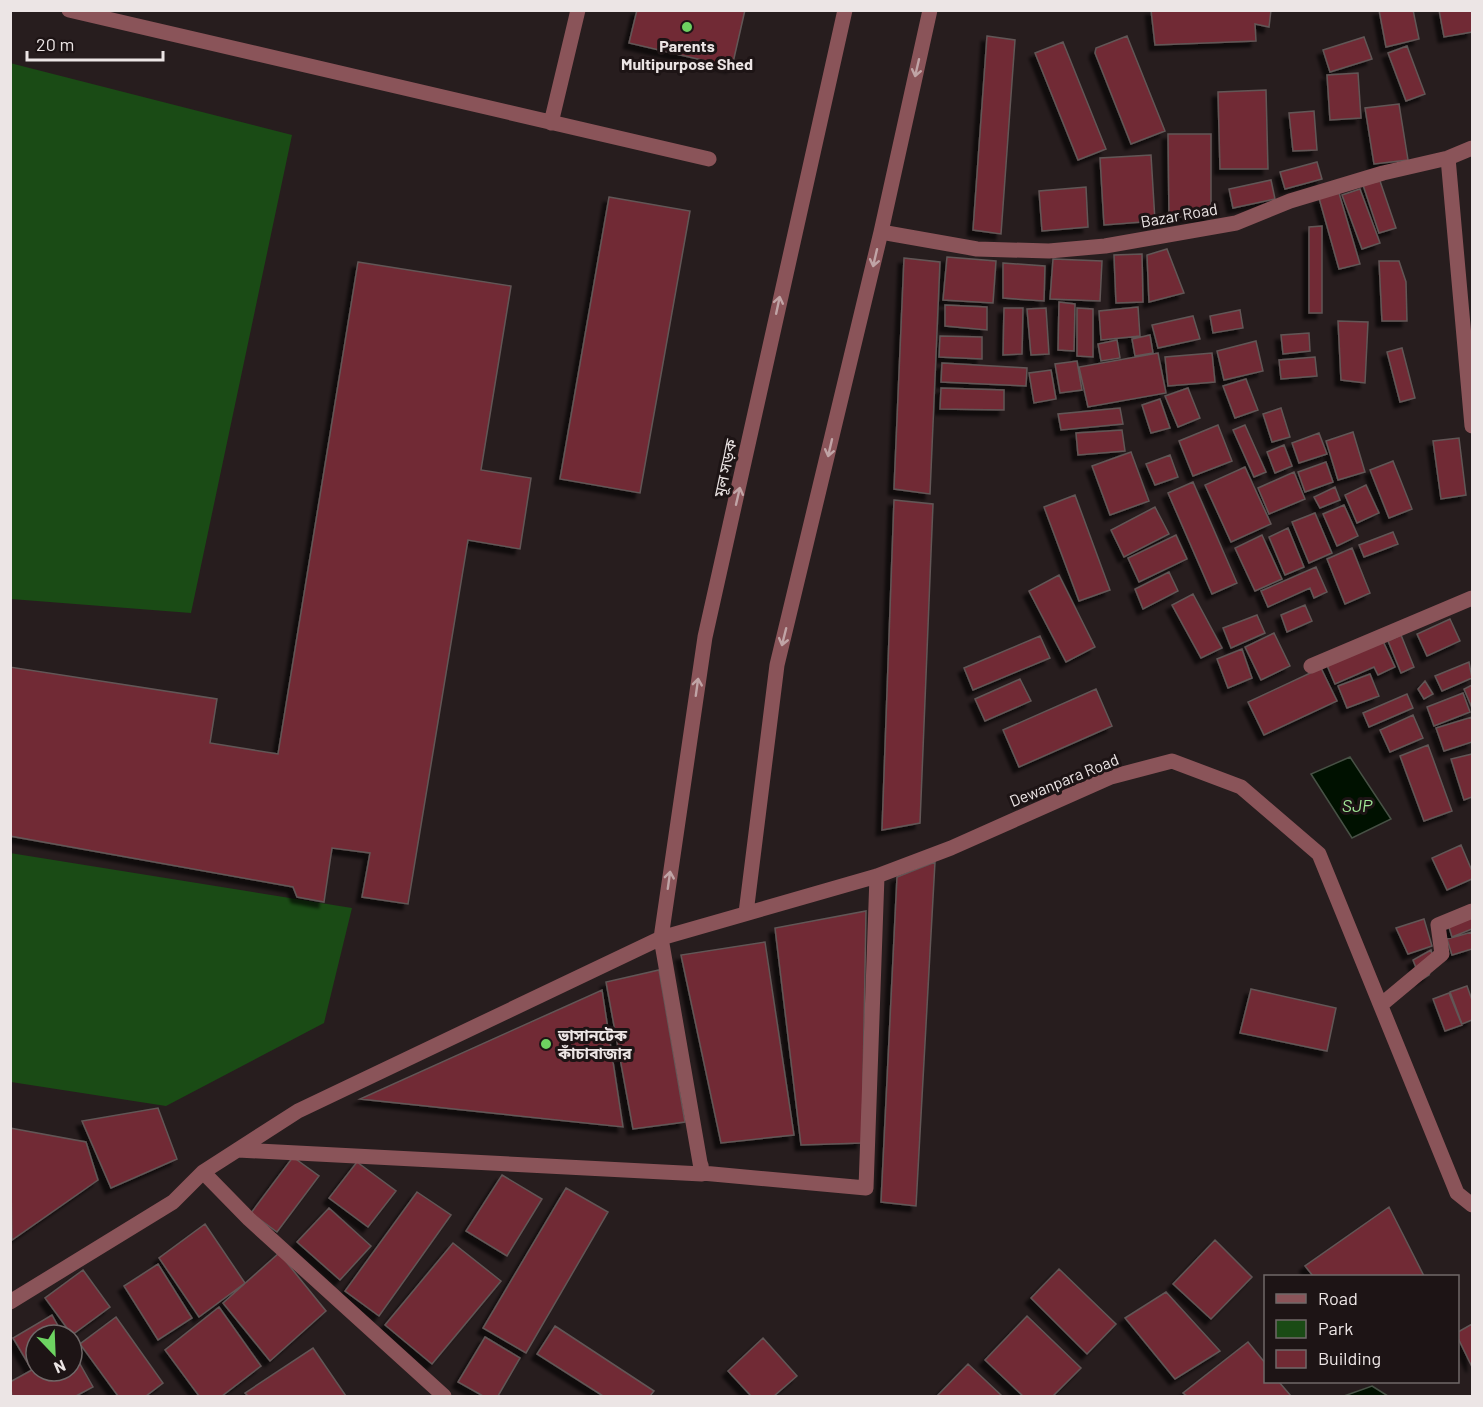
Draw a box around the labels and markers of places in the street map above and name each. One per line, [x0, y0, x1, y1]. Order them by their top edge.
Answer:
marker: Parents Multipurpose Shed [680, 20, 694, 34]
place label: Parents Multipurpose Shed [621, 36, 753, 73]
place label: ভাসানটেক কাঁচাবাজার [557, 1025, 632, 1062]
marker: ভাসানটেক কাঁচাবাজার [539, 1037, 553, 1051]

